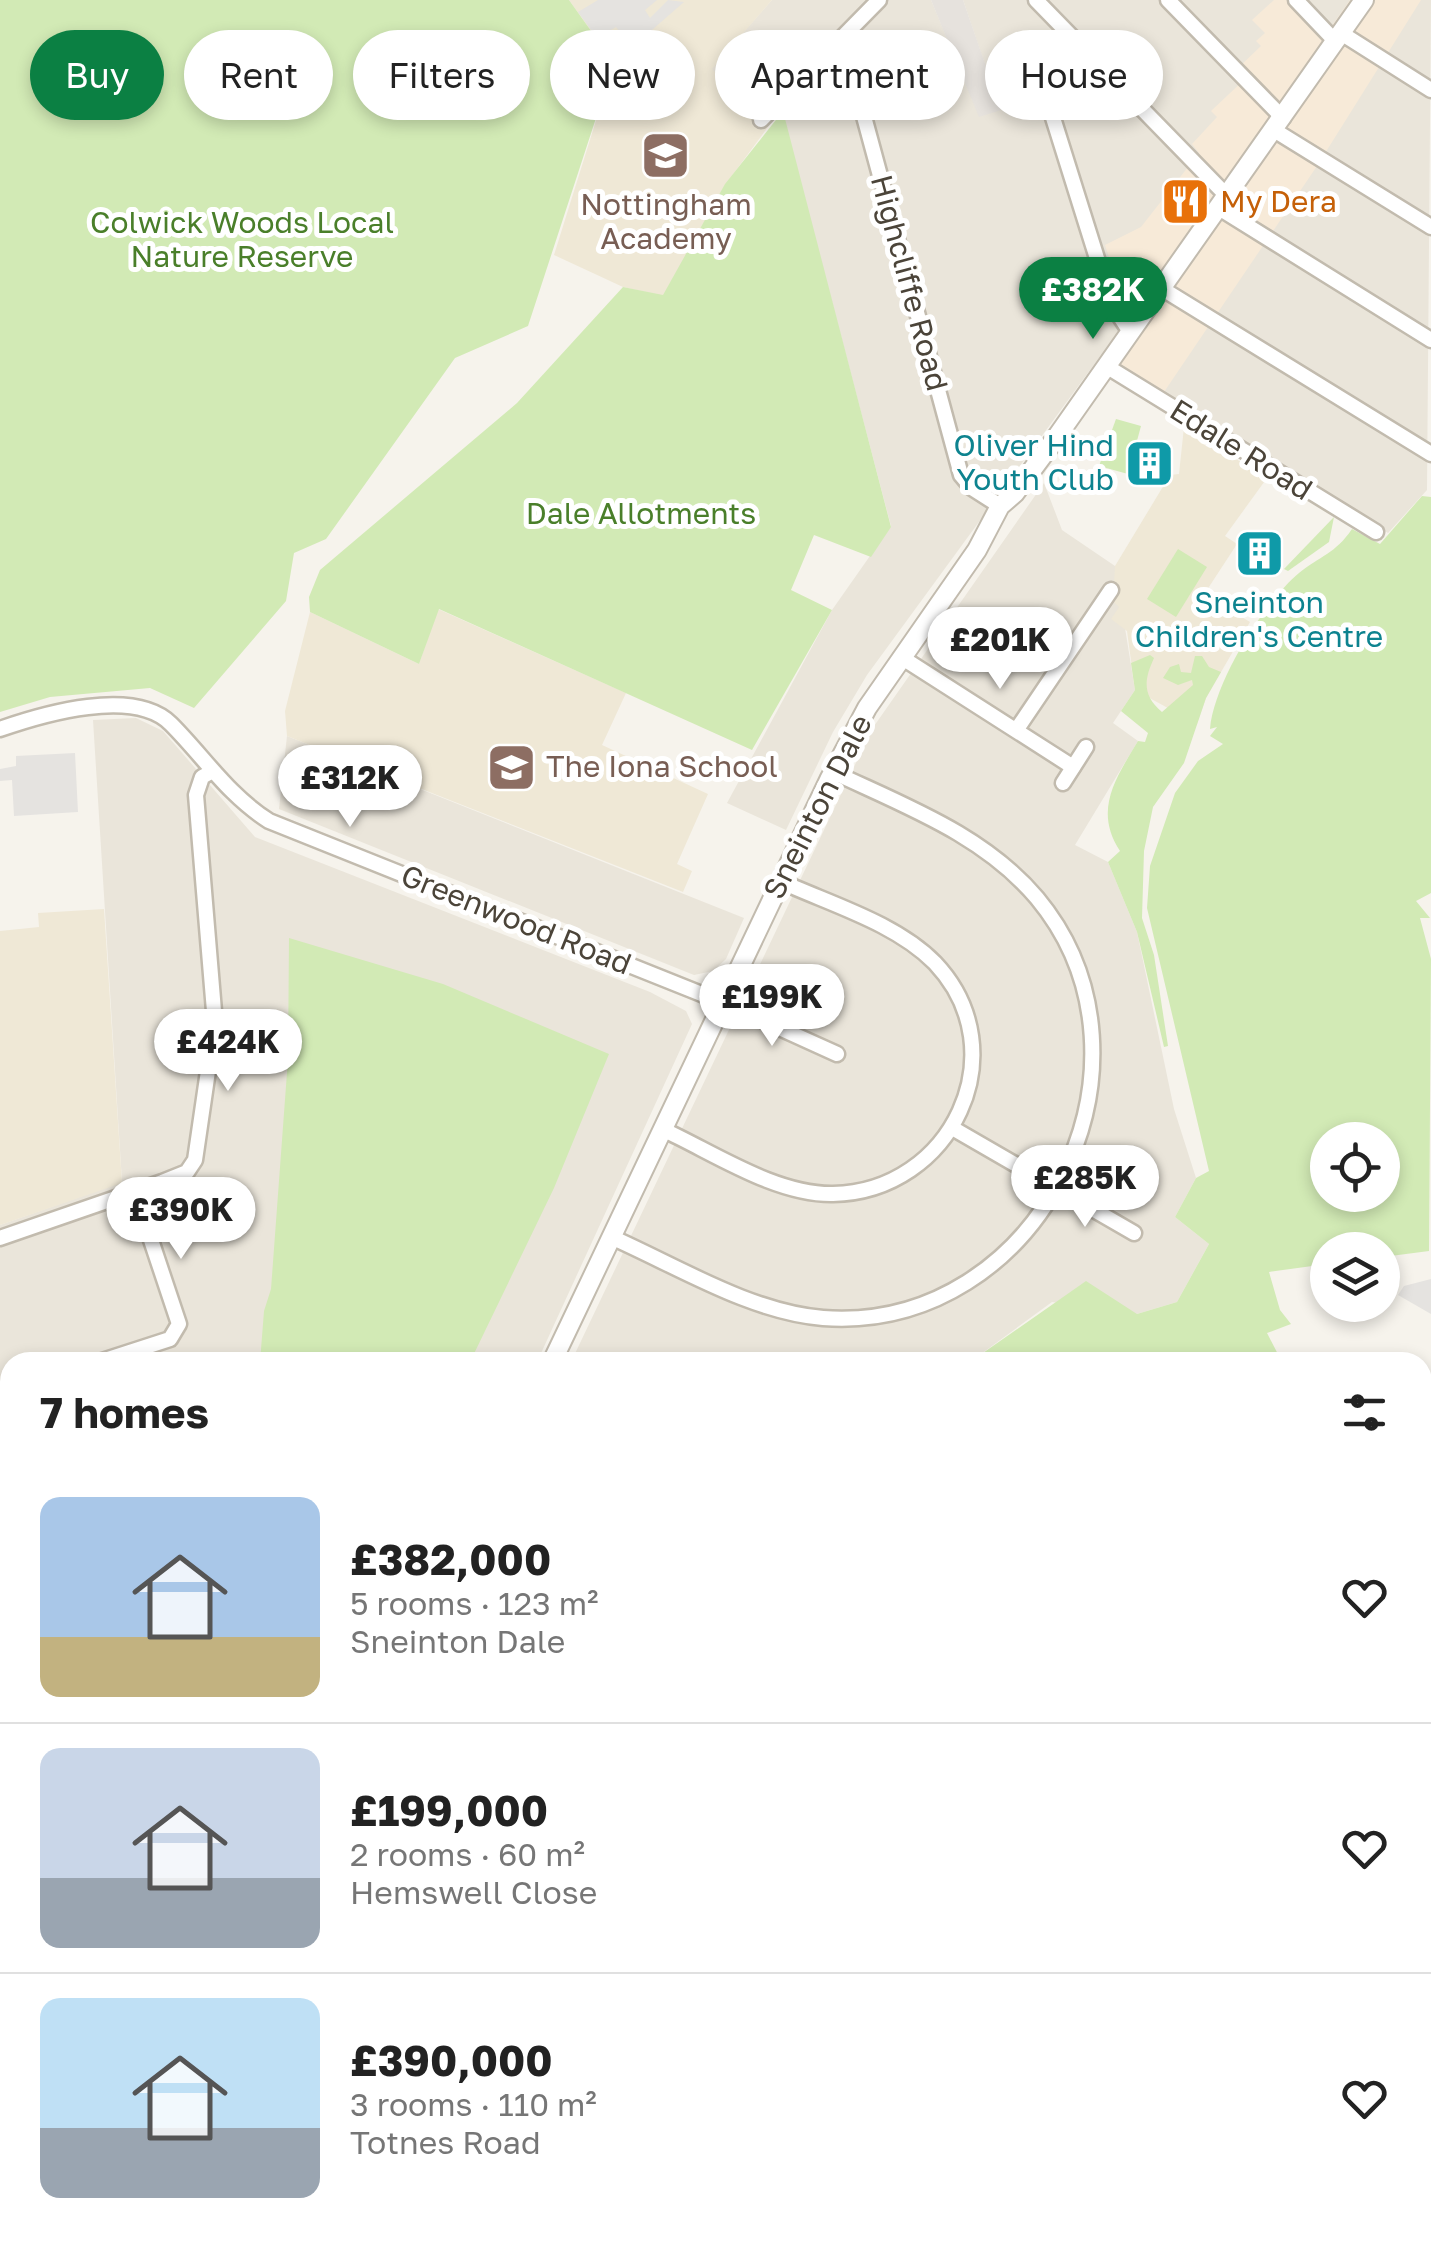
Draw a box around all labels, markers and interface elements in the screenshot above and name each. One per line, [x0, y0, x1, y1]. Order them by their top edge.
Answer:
chip: Buy [30, 30, 164, 120]
chip: Rent [184, 30, 333, 120]
chip: Filters [353, 30, 530, 120]
chip: New [550, 30, 695, 120]
chip: Apartment [715, 30, 965, 120]
chip: House [985, 30, 1163, 120]
school or university icon: Nottingham Academy [640, 130, 692, 182]
street label: Highcliffe Road [864, 171, 956, 395]
restaurant icon: My Dera [1159, 176, 1211, 228]
place label: My Dera [1220, 183, 1337, 219]
place label: Nottingham Academy [580, 186, 752, 256]
park label: Colwick Woods Local Nature Reserve [90, 204, 394, 274]
pin: £382K [1023, 257, 1163, 342]
text: £382K [1041, 270, 1145, 308]
street label: Edale Road [1164, 391, 1319, 507]
place label: Oliver Hind Youth Club [954, 427, 1114, 497]
building icon: Oliver Hind Youth Club [1123, 437, 1175, 489]
park label: Dale Allotments [526, 495, 756, 531]
building icon: Sneinton Children's Centre [1233, 528, 1285, 580]
place label: Sneinton Children's Centre [1135, 584, 1383, 654]
pin: £201K [930, 607, 1070, 692]
text: £201K [949, 620, 1051, 658]
street label: Sneinton Dale [755, 708, 879, 905]
school or university icon: The Iona School [485, 741, 537, 793]
pin: £312K [280, 745, 420, 830]
place label: The Iona School [546, 748, 778, 784]
text: £312K [300, 758, 400, 796]
street label: Greenwood Road [396, 857, 637, 982]
pin: £199K [702, 964, 842, 1049]
text: £199K [721, 977, 823, 1015]
pin: £424K [158, 1009, 298, 1094]
text: £424K [176, 1022, 280, 1060]
map controls [1310, 1122, 1400, 1322]
button: locate [1310, 1122, 1400, 1212]
pin: £285K [1015, 1145, 1155, 1230]
text: £285K [1033, 1158, 1137, 1196]
pin: £390K [111, 1177, 251, 1262]
text: £390K [129, 1190, 233, 1228]
button: layers [1310, 1232, 1400, 1322]
icon: filters [1337, 1385, 1392, 1440]
text: 7 homes [40, 1387, 209, 1437]
text: £382,000 [350, 1534, 551, 1584]
icon: home [120, 1537, 240, 1657]
icon: heart [1337, 1570, 1392, 1625]
text: 5 rooms · 123 m² [350, 1584, 599, 1622]
text: Sneinton Dale [350, 1622, 565, 1660]
text: £199,000 [350, 1785, 548, 1835]
icon: home [120, 1788, 240, 1908]
icon: heart [1337, 1821, 1392, 1876]
text: 2 rooms · 60 m² [350, 1835, 585, 1873]
text: Hemswell Close [350, 1873, 597, 1911]
text: £390,000 [350, 2035, 553, 2085]
icon: home [120, 2038, 240, 2158]
icon: heart [1337, 2071, 1392, 2126]
text: 3 rooms · 110 m² [350, 2085, 597, 2123]
text: Totnes Road [350, 2123, 541, 2161]

